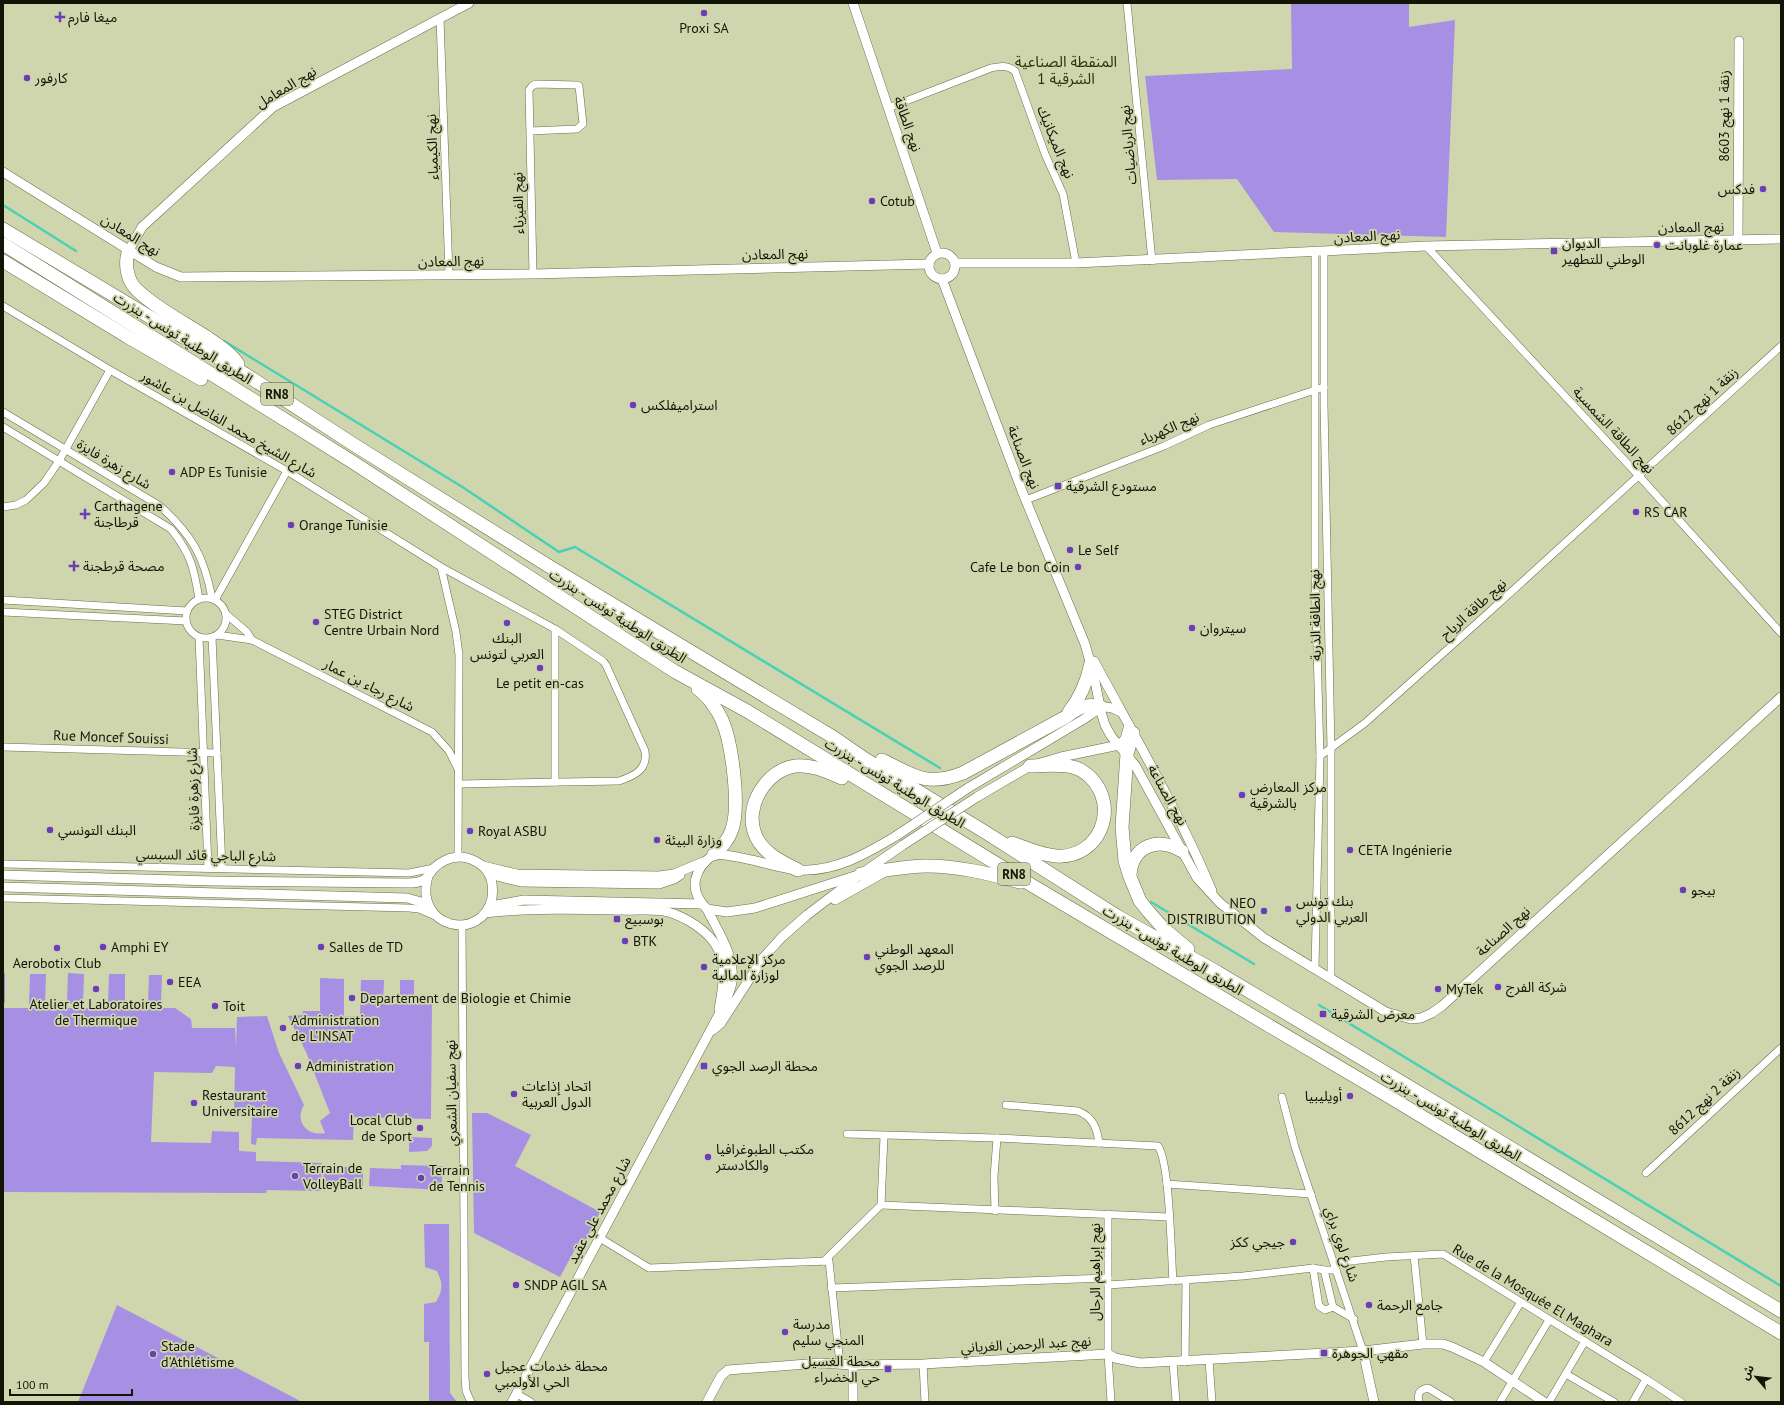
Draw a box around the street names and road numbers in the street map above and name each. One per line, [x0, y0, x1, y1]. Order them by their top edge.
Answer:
street label: نهج المعامل [252, 62, 321, 114]
street label: زنقة 1 نهج 8603 [1715, 70, 1735, 162]
street label: نهج الطاقة [888, 94, 926, 155]
street label: نهج الميكانيك [1031, 103, 1079, 182]
street label: نهج الرياضيات [1116, 104, 1142, 186]
street label: نهج الكيمياء [422, 113, 444, 180]
street label: نهج الفيزياء [508, 172, 530, 234]
street label: نهج المعادن [97, 210, 164, 262]
street label: نهج المعادن [1658, 217, 1725, 239]
street label: نهج المعادن [1333, 225, 1401, 249]
street label: نهج المعادن [742, 244, 809, 266]
street label: نهج المعادن [418, 251, 485, 273]
street label: الطريق الوطنية تونس - بنزرت [110, 288, 256, 389]
street label: زنقة 1 نهج 8612 [1662, 363, 1743, 440]
street label: شارع الشيخ محمد الفاضل بن عاشور [136, 366, 320, 483]
road number: RN8 [261, 383, 293, 405]
street label: نهج الطاقة الشمسية [1568, 383, 1659, 479]
street label: نهج الكهرباء [1136, 407, 1203, 451]
street label: نهج الصناعة [1002, 423, 1044, 492]
street label: شارع زهرة فايزة [73, 435, 154, 495]
street label: الطريق الوطنية تونس - بنزرت [545, 565, 690, 668]
street label: نهج الطاقة الذرية [1305, 569, 1327, 661]
street label: نهج طاقة الرياح [1436, 574, 1512, 645]
street label: شارع رجاء بن عمار [319, 654, 417, 717]
street label: Rue Moncef Souissi [53, 726, 169, 748]
street label: الطريق الوطنية تونس - بنزرت [821, 734, 968, 833]
street label: شارع زهرة فايزة [183, 747, 205, 831]
street label: نهج الصناعة [1142, 761, 1192, 830]
street label: شارع الباجي قائد السبسي [136, 845, 276, 867]
road number: RN8 [998, 863, 1030, 885]
street label: الطريق الوطنية تونس - بنزرت [1099, 901, 1246, 1000]
street label: نهج الصناعة [1472, 902, 1535, 961]
street label: نهج سفيان الشعري [441, 1039, 463, 1146]
street label: زنقة 2 نهج 8612 [1664, 1063, 1745, 1140]
street label: الطريق الوطنية تونس - بنزرت [1377, 1067, 1524, 1166]
street label: شارع محمد علي عقيد [563, 1153, 637, 1268]
street label: شارع لوي براي [1319, 1204, 1363, 1285]
street label: نهج إبراهيم الرحال [1086, 1223, 1106, 1321]
street label: Rue de la Mosquée El Maghara [1449, 1240, 1617, 1350]
street label: نهج عبد الرحمن الغرياني [960, 1332, 1092, 1359]

